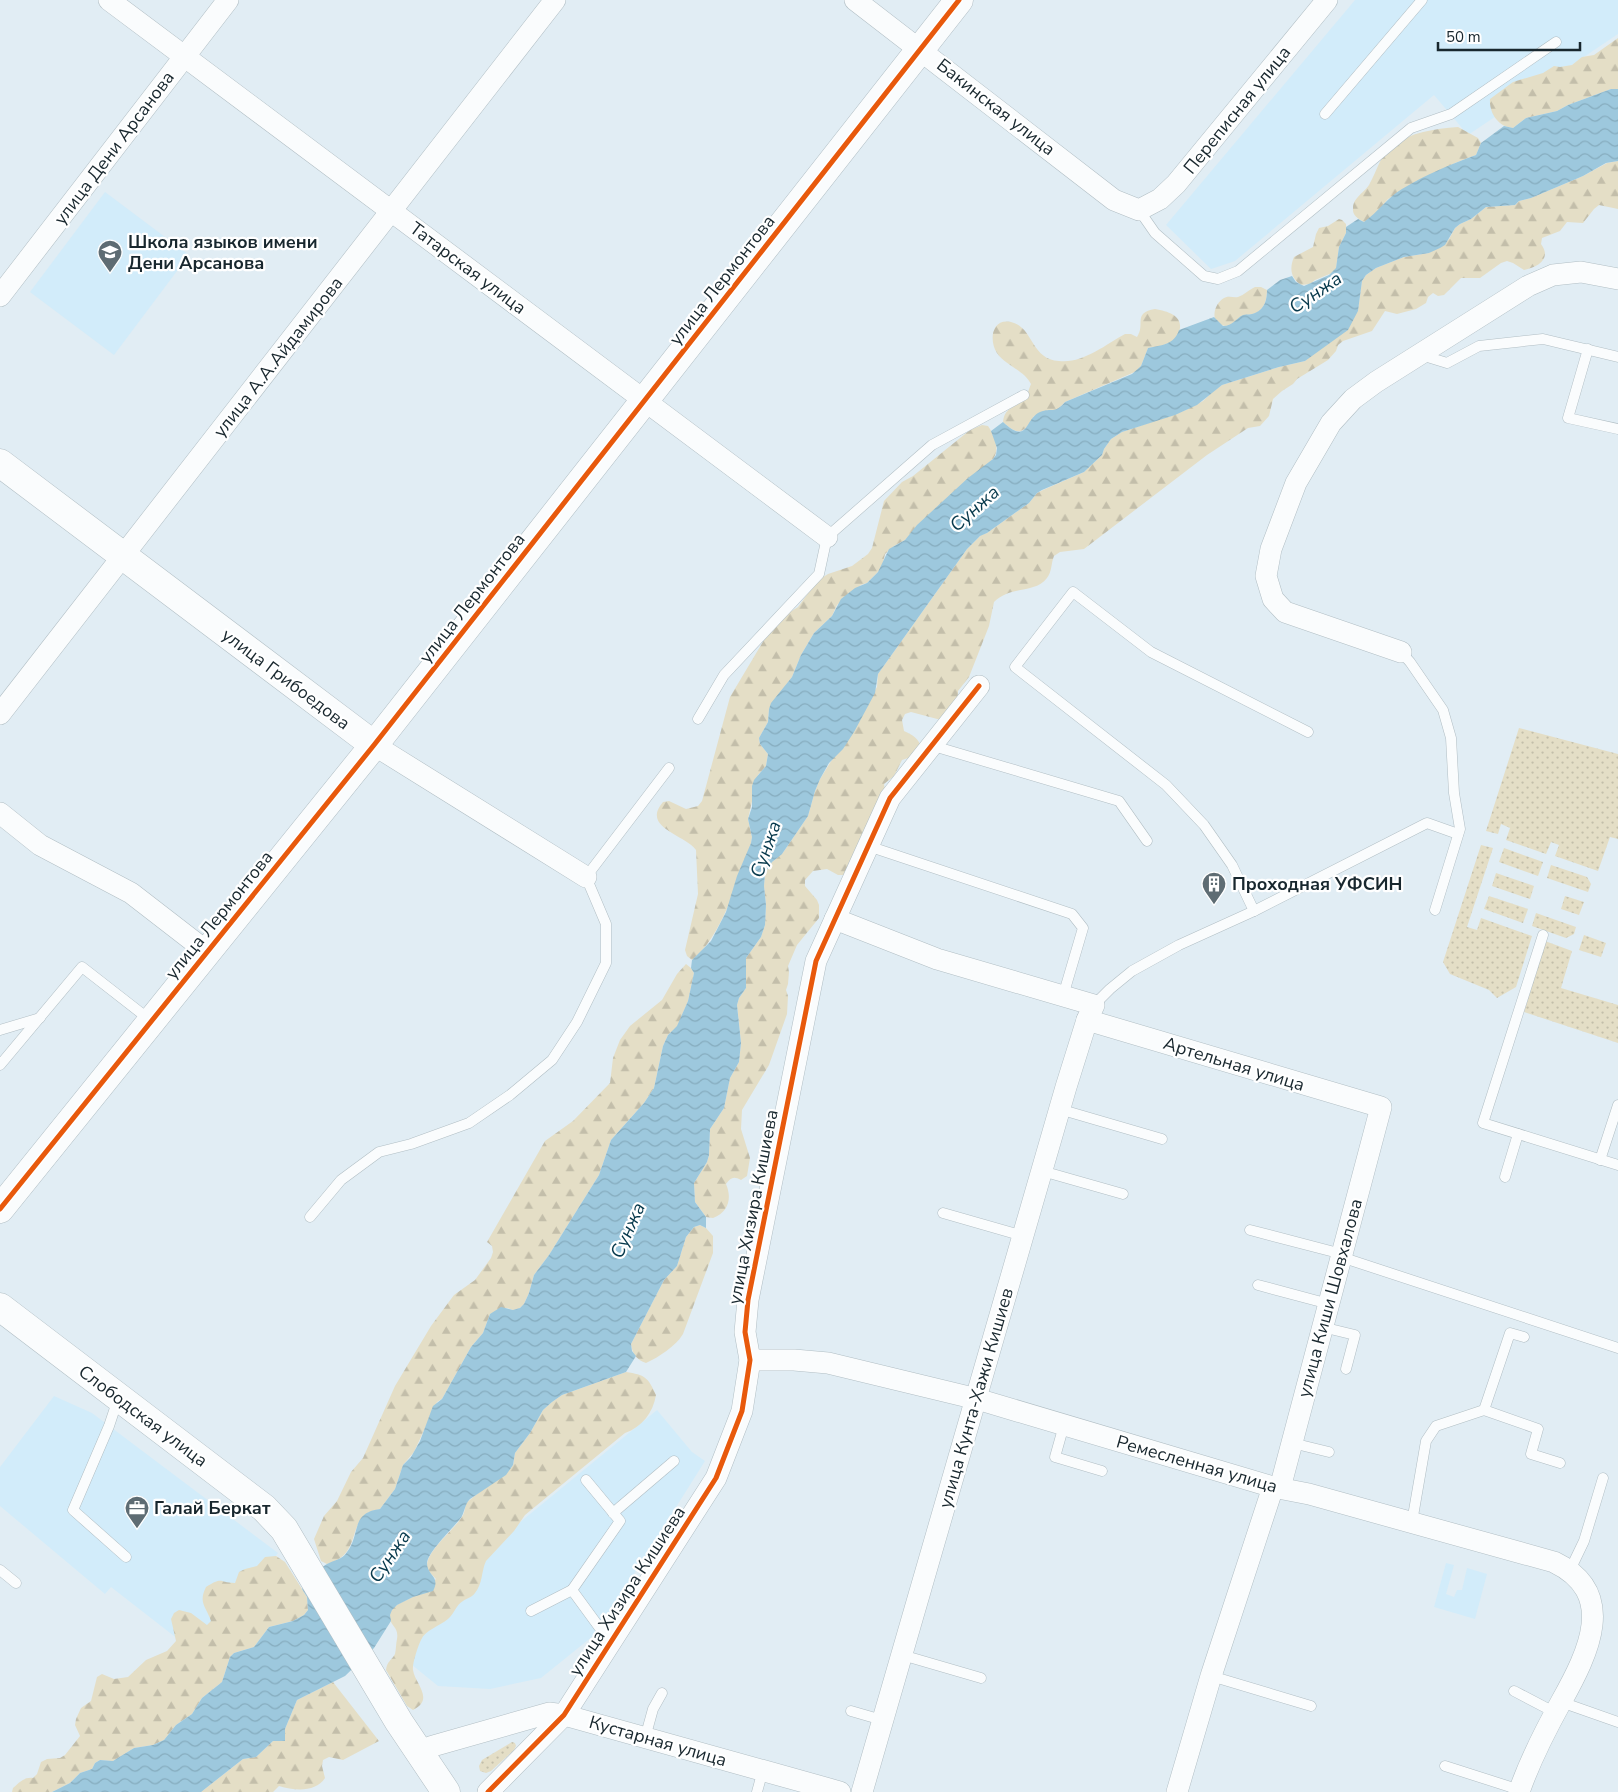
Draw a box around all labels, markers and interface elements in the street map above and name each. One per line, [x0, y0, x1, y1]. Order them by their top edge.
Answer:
scale bar [1438, 20, 1580, 52]
text: 50 m [1446, 27, 1481, 47]
street label: Переписная улица [1178, 41, 1296, 179]
street label: Бакинская улица [932, 53, 1060, 161]
street label: улица Дени Арсанова [48, 66, 180, 230]
street label: улица Лермонтова [664, 210, 780, 350]
street label: Татарская улица [405, 216, 531, 320]
place label: Школа языков имени Дени Арсанова [128, 230, 318, 275]
school or university icon: Школа языков имени Дени Арсанова [97, 239, 123, 273]
water label: Сунжа [1284, 266, 1347, 320]
street label: улица А.А.Айдамирова [208, 272, 348, 442]
water label: Сунжа [944, 479, 1005, 538]
street label: улица Лермонтова [414, 528, 530, 668]
street label: улица Грибоедова [217, 623, 355, 735]
water label: Сунжа [744, 817, 788, 881]
street label: улица Лермонтова [160, 846, 278, 984]
building icon: Проходная УФСИН [1201, 871, 1227, 905]
place label: Проходная УФСИН [1232, 872, 1402, 896]
street label: Артельная улица [1161, 1031, 1307, 1097]
street label: улица Хизира Кишиева [722, 1108, 784, 1306]
street label: улица Киши Шовхалова [1292, 1196, 1368, 1400]
water label: Сунжа [604, 1198, 652, 1263]
street label: улица Кунта-Хажи Кишиев [933, 1285, 1019, 1511]
street label: Слободская улица [74, 1360, 212, 1472]
street label: Ремесленная улица [1114, 1430, 1280, 1498]
office icon: Галай Беркат [124, 1495, 150, 1529]
place label: Галай Беркат [154, 1496, 271, 1520]
street label: улица Хизира Кишиева [563, 1502, 691, 1680]
water label: Сунжа [363, 1525, 417, 1588]
street label: Кустарная улица [586, 1710, 730, 1772]

